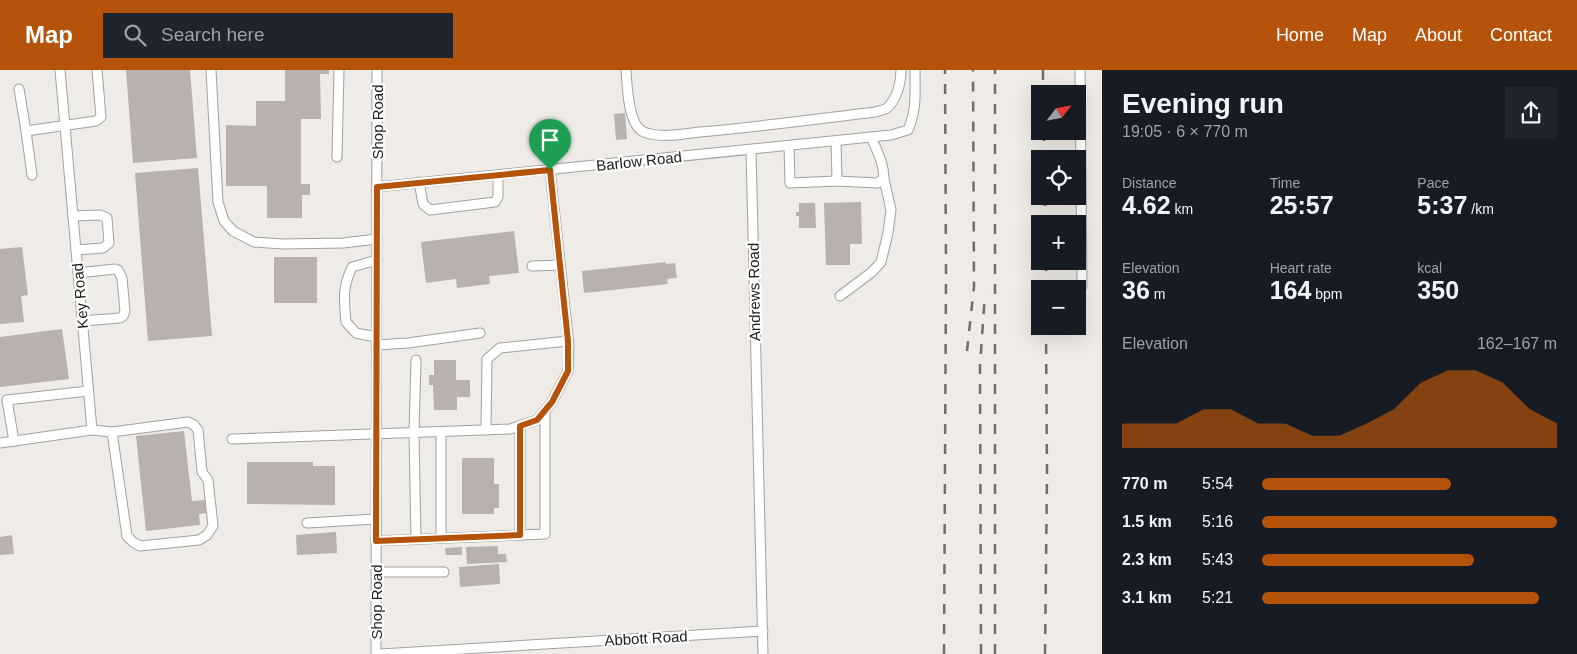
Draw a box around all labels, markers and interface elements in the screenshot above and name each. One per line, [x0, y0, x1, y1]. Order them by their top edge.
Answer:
search box [103, 13, 453, 58]
text: Map [25, 21, 73, 48]
icon: search [121, 21, 149, 49]
text: Search here [161, 24, 265, 45]
text: Home [1276, 25, 1324, 45]
text: Map [1352, 25, 1387, 45]
text: About [1415, 25, 1462, 45]
text: Contact [1490, 25, 1552, 45]
street label: Shop Road [369, 84, 386, 160]
north arrow [1031, 85, 1086, 140]
map controls [1031, 85, 1086, 335]
button: share [1505, 87, 1557, 139]
text: Evening run [1122, 88, 1284, 119]
pin [529, 119, 571, 170]
text: 19:05 · 6 × 770 m [1122, 123, 1248, 140]
icon: arrive [536, 126, 564, 154]
street label: Barlow Road [595, 148, 683, 174]
button: locate [1031, 150, 1086, 205]
text: Distance [1122, 175, 1176, 191]
text: Time [1270, 175, 1300, 191]
text: Pace [1417, 175, 1449, 191]
text: 4.62 [1122, 191, 1171, 219]
text: 25:57 [1270, 191, 1334, 219]
text: 5:37 [1417, 191, 1467, 219]
text: km [1171, 201, 1193, 217]
text: /km [1467, 201, 1494, 217]
button: + [1031, 215, 1086, 270]
street label: Andrews Road [745, 243, 763, 341]
text: Elevation [1122, 260, 1180, 276]
text: Heart rate [1270, 260, 1332, 276]
text: kcal [1417, 260, 1442, 276]
street label: Key Road [69, 262, 91, 330]
text: 36 [1122, 276, 1150, 304]
text: 164 [1270, 276, 1311, 304]
text: 350 [1417, 276, 1459, 304]
button: − [1031, 280, 1086, 335]
text: m [1150, 286, 1165, 302]
text: bpm [1311, 286, 1343, 302]
text: Elevation [1122, 335, 1188, 352]
text: 162–167 m [1477, 335, 1557, 352]
text: 770 m [1122, 475, 1167, 492]
text: 5:54 [1202, 475, 1233, 492]
text: 1.5 km [1122, 513, 1172, 530]
text: 5:16 [1202, 513, 1233, 530]
text: 2.3 km [1122, 551, 1172, 568]
text: 5:43 [1202, 551, 1233, 568]
street label: Shop Road [368, 564, 385, 640]
text: 3.1 km [1122, 589, 1172, 606]
text: 5:21 [1202, 589, 1233, 606]
street label: Abbott Road [604, 627, 688, 649]

